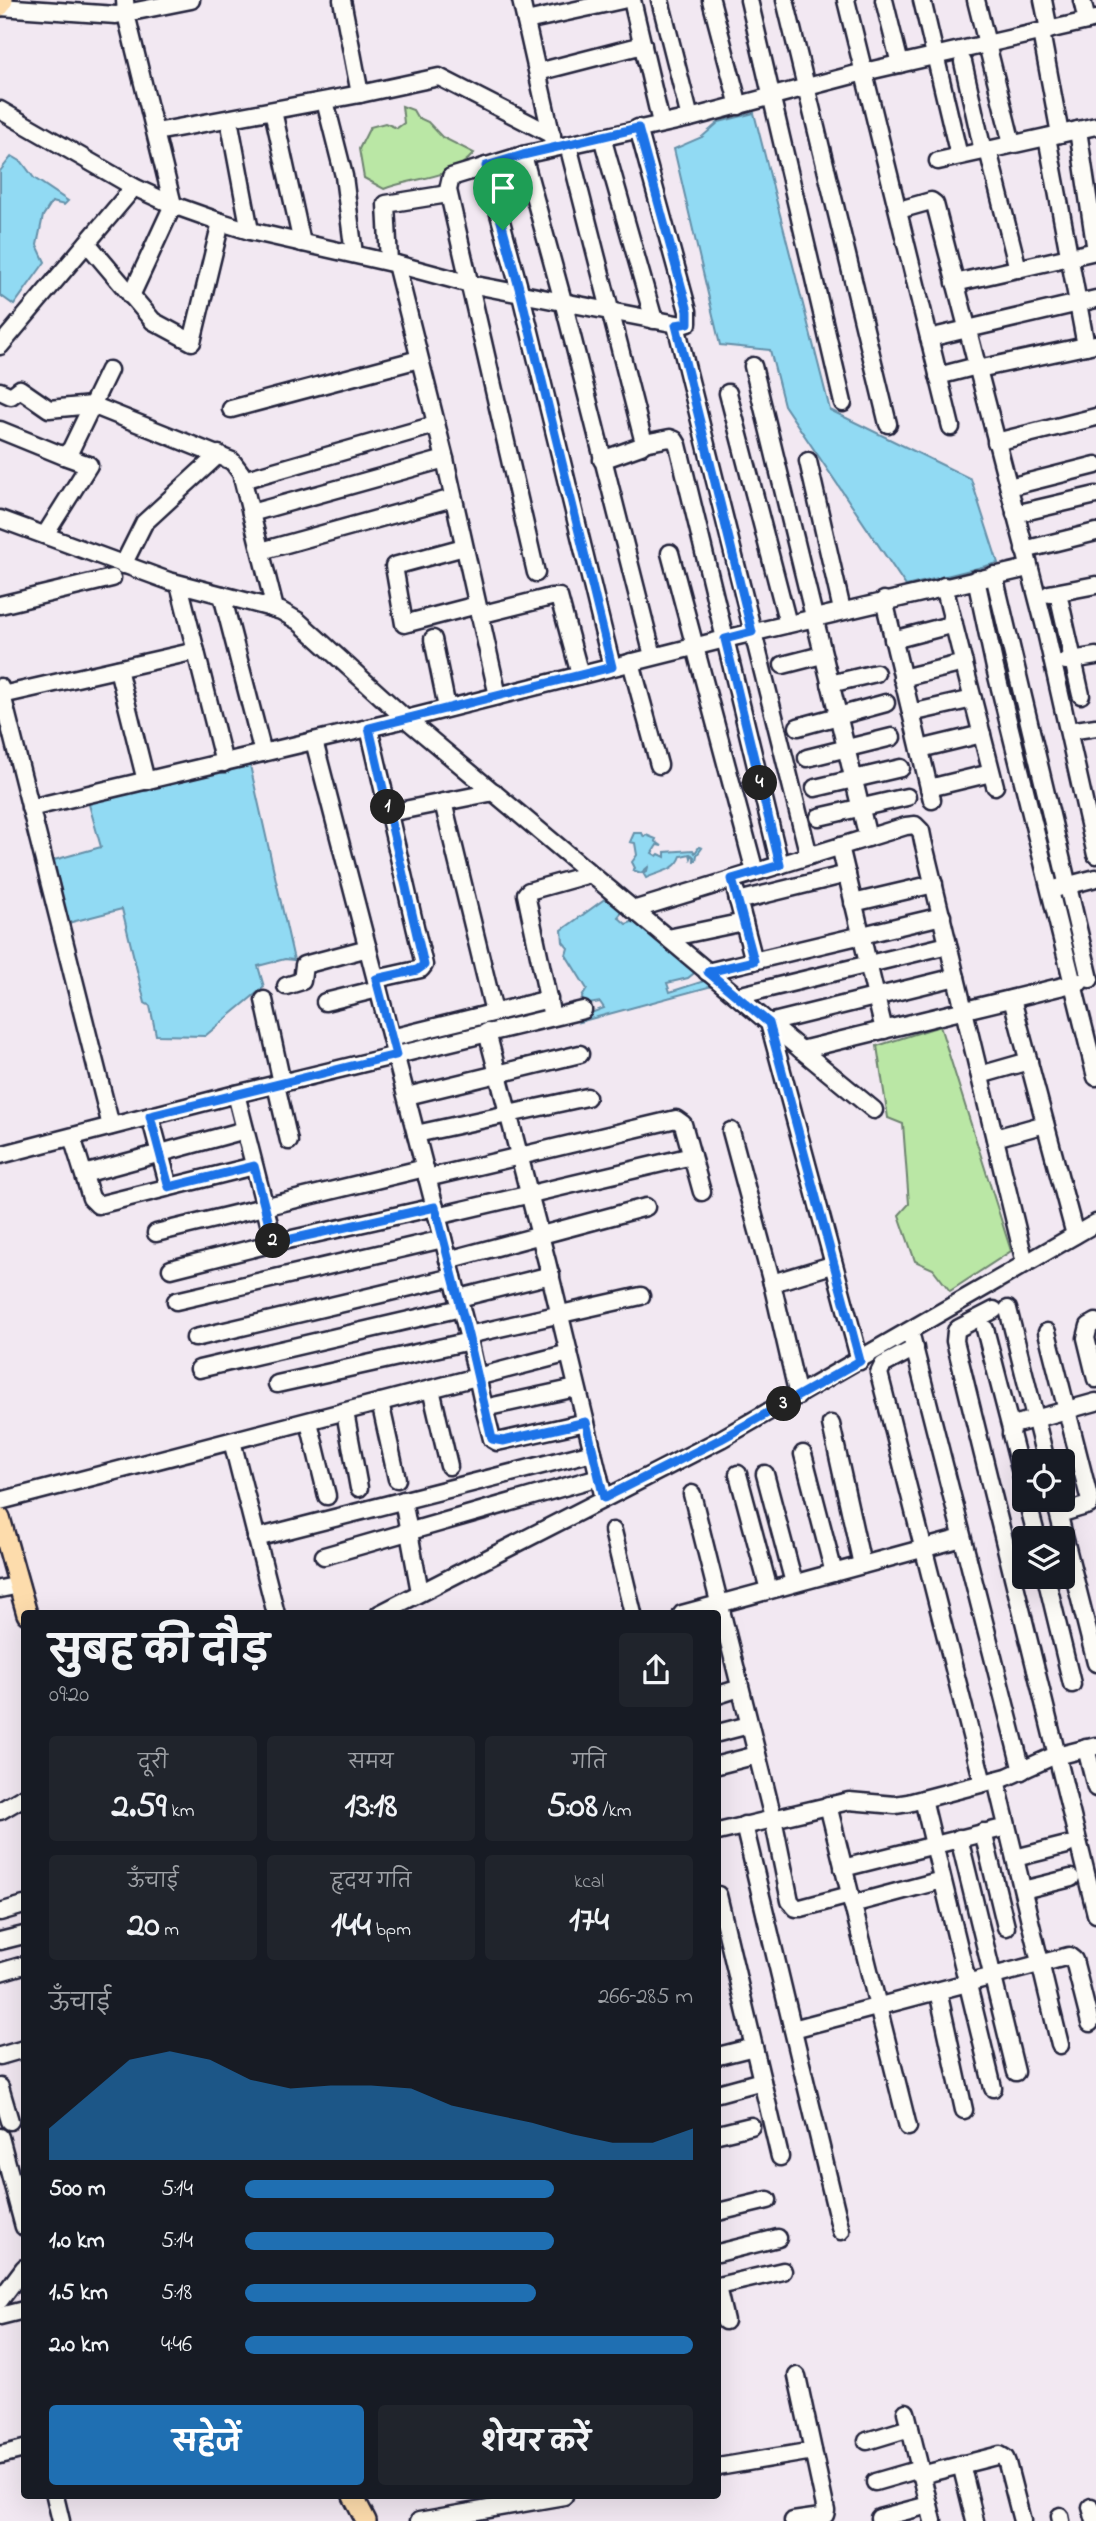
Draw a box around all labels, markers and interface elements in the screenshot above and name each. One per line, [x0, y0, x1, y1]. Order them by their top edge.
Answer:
pin [473, 158, 533, 230]
icon: arrive [484, 169, 522, 207]
pin: 4 [742, 766, 778, 800]
text: 4 [756, 769, 763, 796]
pin: 1 [370, 790, 406, 824]
text: 1 [384, 793, 391, 820]
pin: 2 [256, 1224, 290, 1258]
text: 2 [268, 1227, 277, 1254]
pin: 3 [766, 1386, 802, 1422]
text: 3 [780, 1390, 787, 1417]
map controls [1012, 1449, 1075, 1589]
button: locate [1012, 1449, 1075, 1512]
button: layers [1012, 1526, 1075, 1589]
text: सुबह की दौड़ [49, 1625, 269, 1681]
button: share [619, 1633, 693, 1707]
text: 09:20 [49, 1679, 89, 1712]
text: दूरी [138, 1750, 168, 1777]
text: समय [348, 1750, 394, 1777]
text: गति [572, 1750, 606, 1777]
text: 2.59 [112, 1782, 167, 1833]
text: 13:18 [345, 1782, 397, 1833]
text: 5:08 [547, 1782, 598, 1833]
text: km [167, 1798, 194, 1825]
text: /km [598, 1798, 631, 1825]
text: ऊँचाई [128, 1869, 178, 1896]
text: हृदय गति [331, 1869, 411, 1896]
text: kcal [574, 1869, 604, 1896]
text: 174 [569, 1896, 609, 1947]
text: 20 [127, 1901, 160, 1952]
text: 144 [331, 1901, 371, 1952]
text: m [160, 1917, 179, 1944]
text: bpm [371, 1917, 411, 1944]
text: 266–285 m [598, 1981, 693, 2014]
text: ऊँचाई [49, 1988, 111, 2021]
text: 500 m [49, 2173, 106, 2206]
text: 5:14 [161, 2173, 193, 2206]
text: 1.0 km [49, 2225, 105, 2258]
text: 5:14 [161, 2225, 193, 2258]
text: 1.5 km [49, 2277, 108, 2310]
text: 5:18 [161, 2277, 192, 2310]
text: 2.0 km [49, 2329, 109, 2362]
text: 4:46 [161, 2329, 192, 2362]
button: सहेजें [49, 2405, 364, 2485]
button: शेयर करें [378, 2405, 693, 2485]

